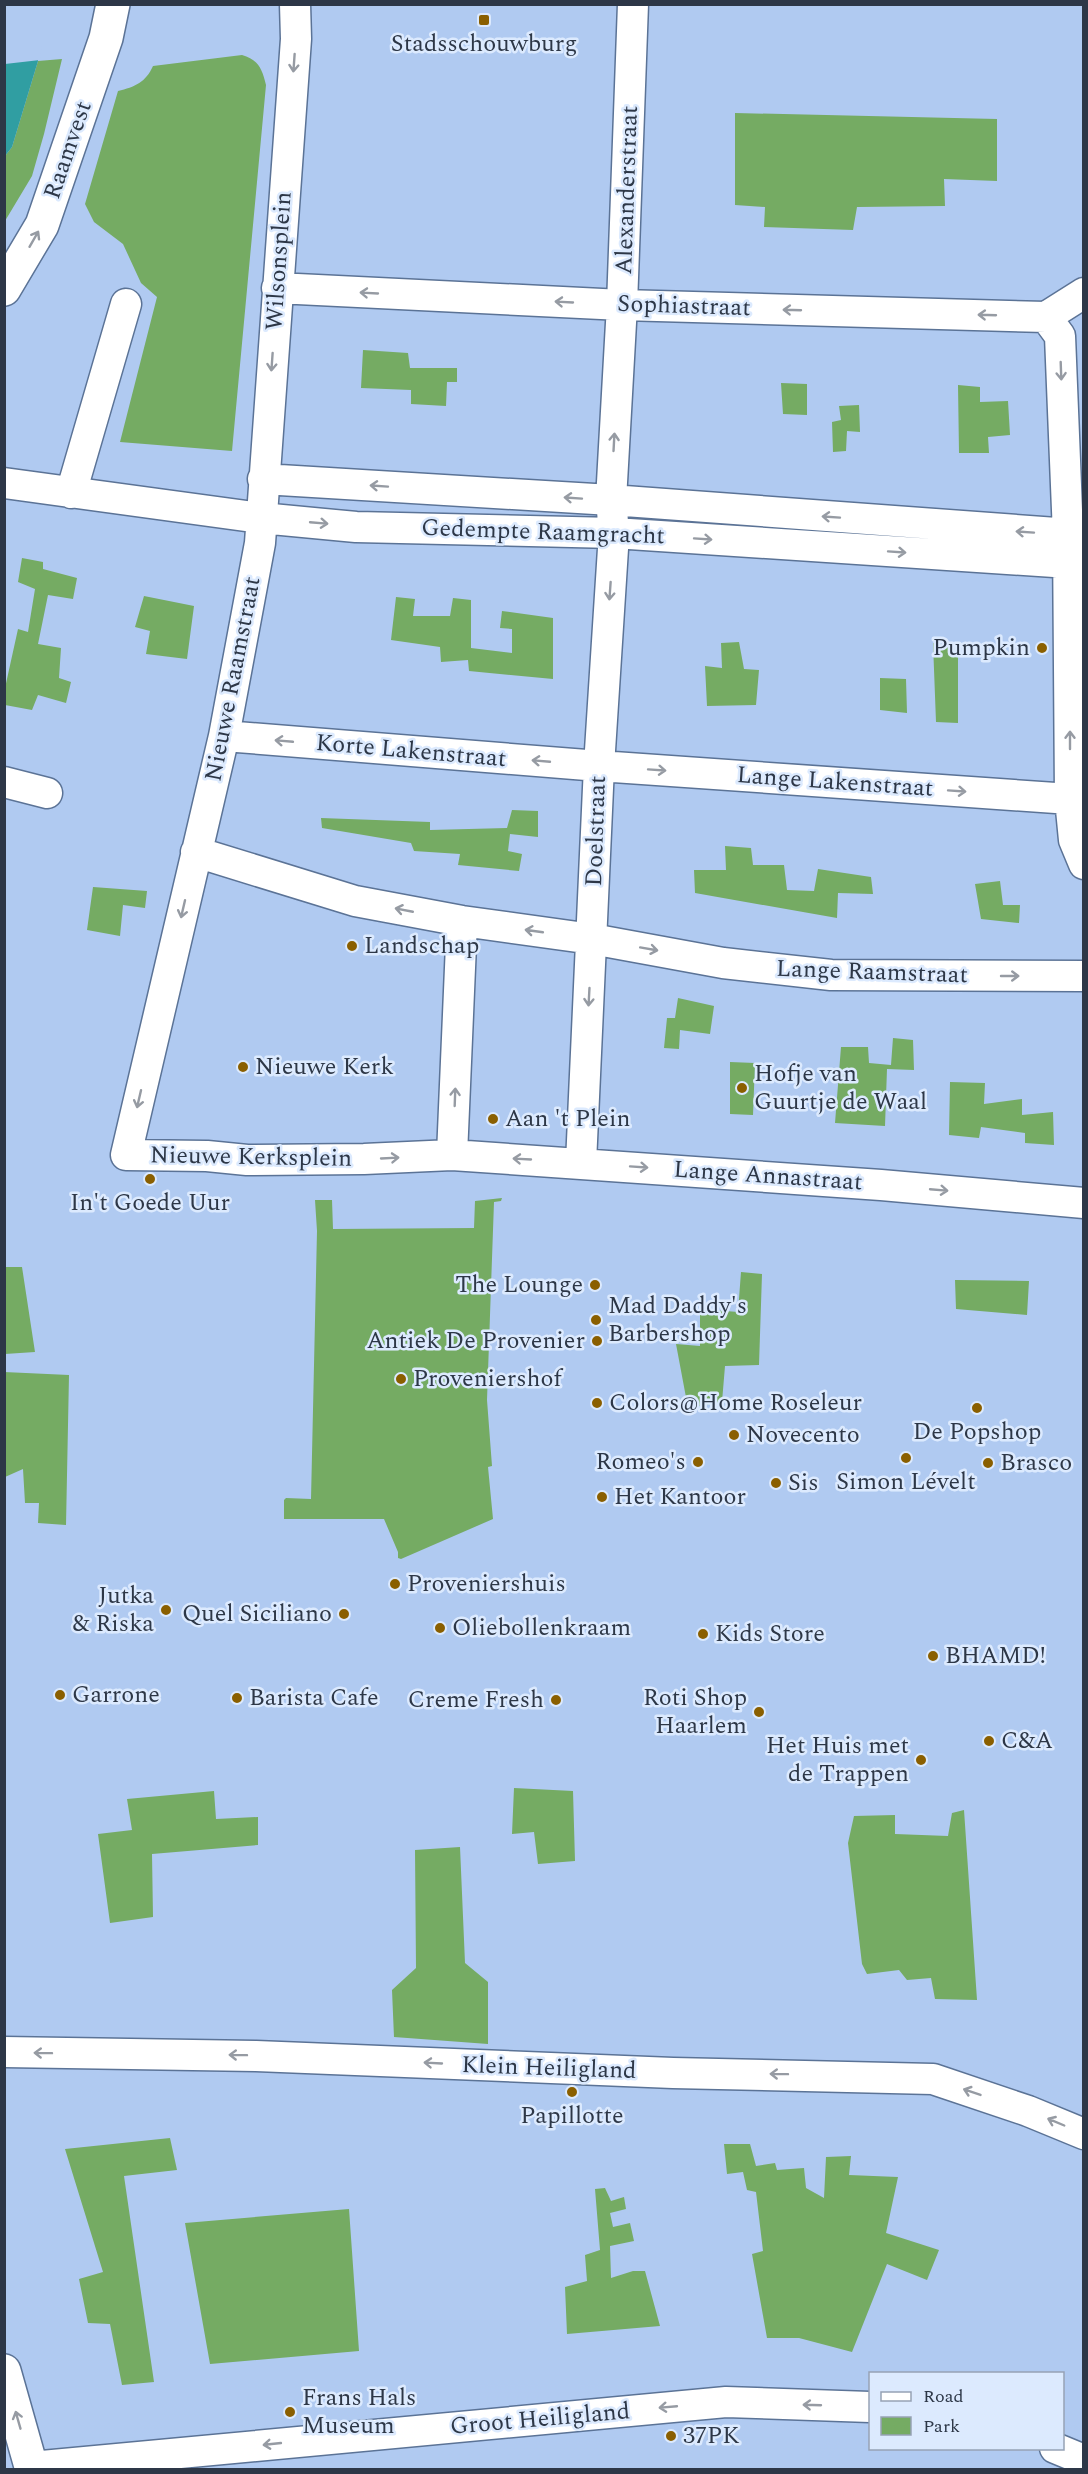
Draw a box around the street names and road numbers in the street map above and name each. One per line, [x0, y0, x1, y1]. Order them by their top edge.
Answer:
street label: Raamvest [34, 96, 102, 204]
street label: Alexanderstraat [606, 105, 648, 275]
street label: Wilsonsplein [256, 190, 302, 332]
street label: Sophiastraat [617, 286, 751, 326]
street label: Gedempte Raamgracht [421, 510, 665, 554]
street label: Nieuwe Raamstraat [195, 573, 271, 785]
street label: Korte Lakenstraat [314, 725, 508, 777]
street label: Lange Lakenstraat [735, 757, 935, 807]
street label: Doelstraat [576, 775, 616, 887]
street label: Lange Raamstraat [775, 951, 969, 993]
street label: Nieuwe Kerksplein [149, 1137, 353, 1177]
street label: Lange Annastraat [672, 1151, 864, 1201]
street label: Klein Heiligland [461, 2047, 637, 2089]
street label: Groot Heiligland [448, 2393, 632, 2445]

